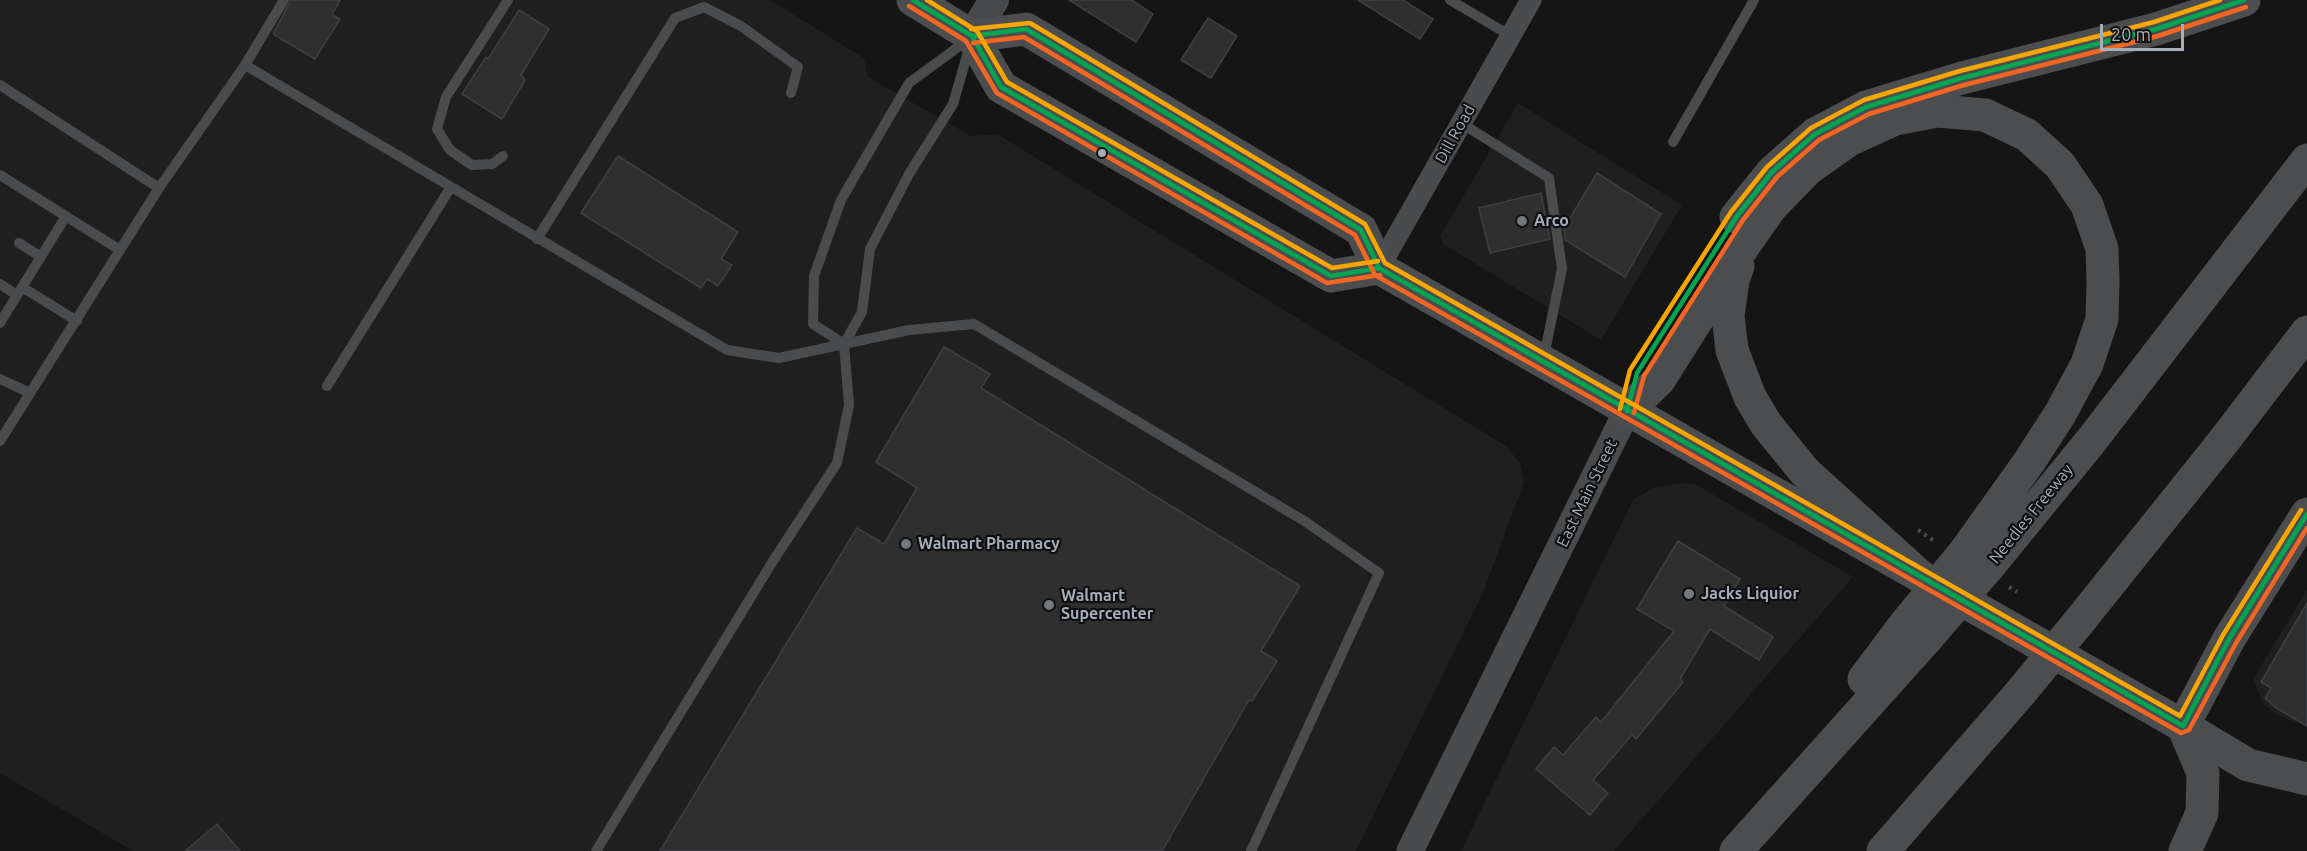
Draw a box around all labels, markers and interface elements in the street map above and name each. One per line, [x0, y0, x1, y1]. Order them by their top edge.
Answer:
scale bar [2103, 12, 2187, 50]
text: 20 m [2111, 24, 2151, 44]
street label: Dill Road [1431, 101, 1479, 167]
unlabelled marker [1096, 147, 1108, 159]
place label: Arco [1534, 211, 1569, 231]
marker: Arco [1515, 214, 1529, 228]
street label: East Main Street [1553, 436, 1621, 550]
street label: Needles Freeway [1985, 460, 2077, 568]
place label: Walmart Pharmacy [918, 534, 1060, 554]
marker: Walmart Pharmacy [899, 537, 913, 551]
place label: Jacks Liquior [1701, 584, 1799, 604]
place label: Walmart Supercenter [1061, 586, 1153, 624]
marker: Jacks Liquior [1682, 587, 1696, 601]
marker: Walmart Supercenter [1042, 598, 1056, 612]

